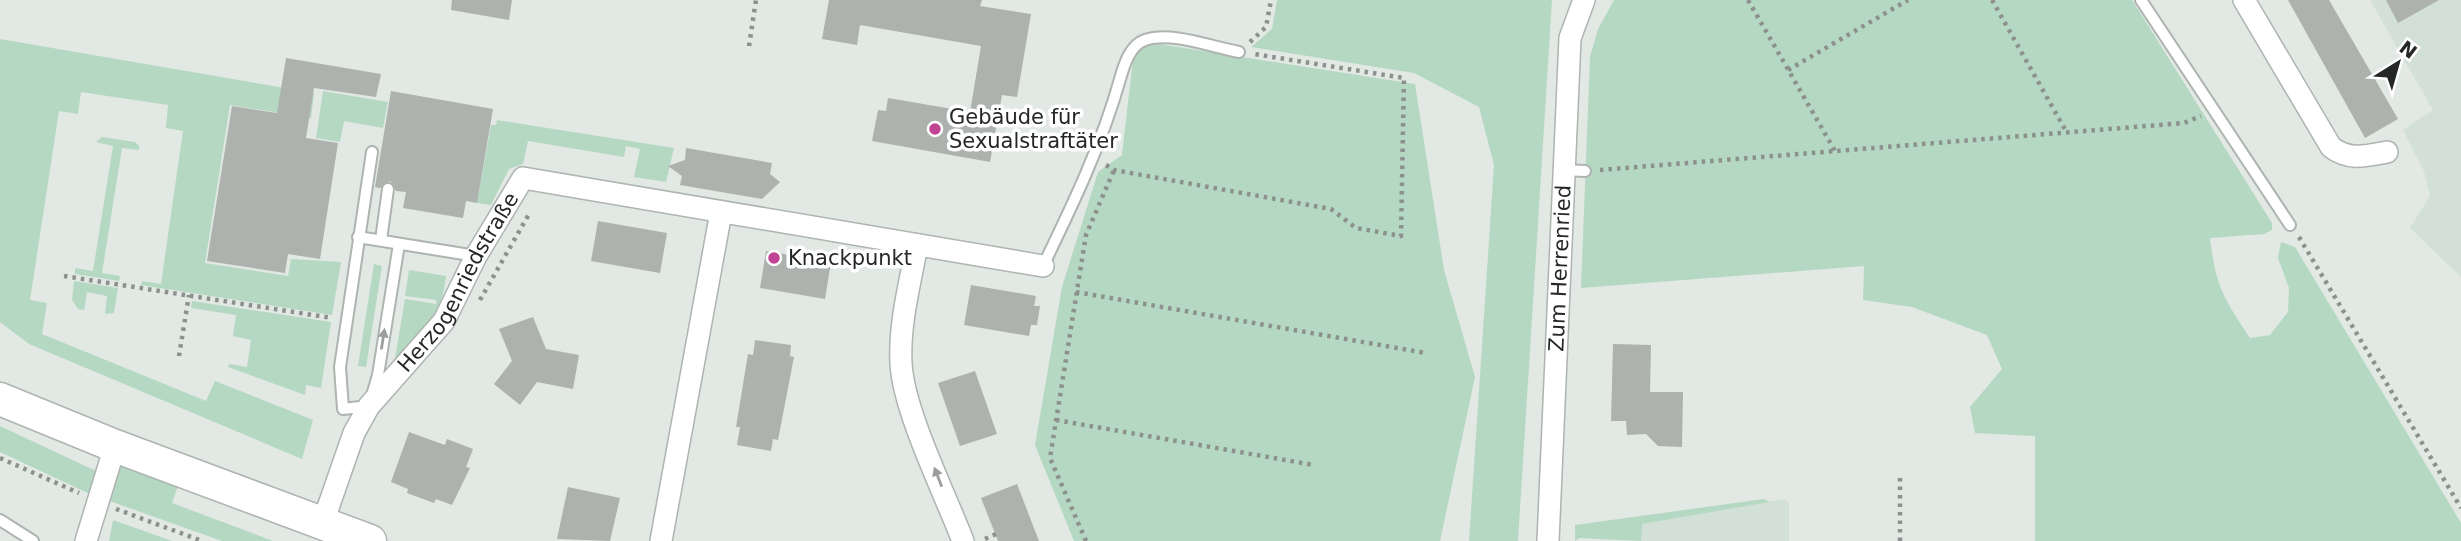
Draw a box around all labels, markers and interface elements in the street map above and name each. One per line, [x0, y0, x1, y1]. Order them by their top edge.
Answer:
north arrow [2363, 28, 2433, 98]
text: N [2395, 36, 2421, 63]
place label: Gebäude für Sexualstraftäter [949, 105, 1118, 153]
marker: Gebäude für Sexualstraftäter [927, 121, 943, 137]
street label: Zum Herrenried [1544, 184, 1576, 352]
street label: Herzogenriedstraße [393, 188, 523, 377]
place label: Knackpunkt [788, 246, 912, 270]
marker: Knackpunkt [766, 250, 782, 266]
one-way arrow [378, 328, 389, 350]
one-way arrow [933, 467, 944, 488]

